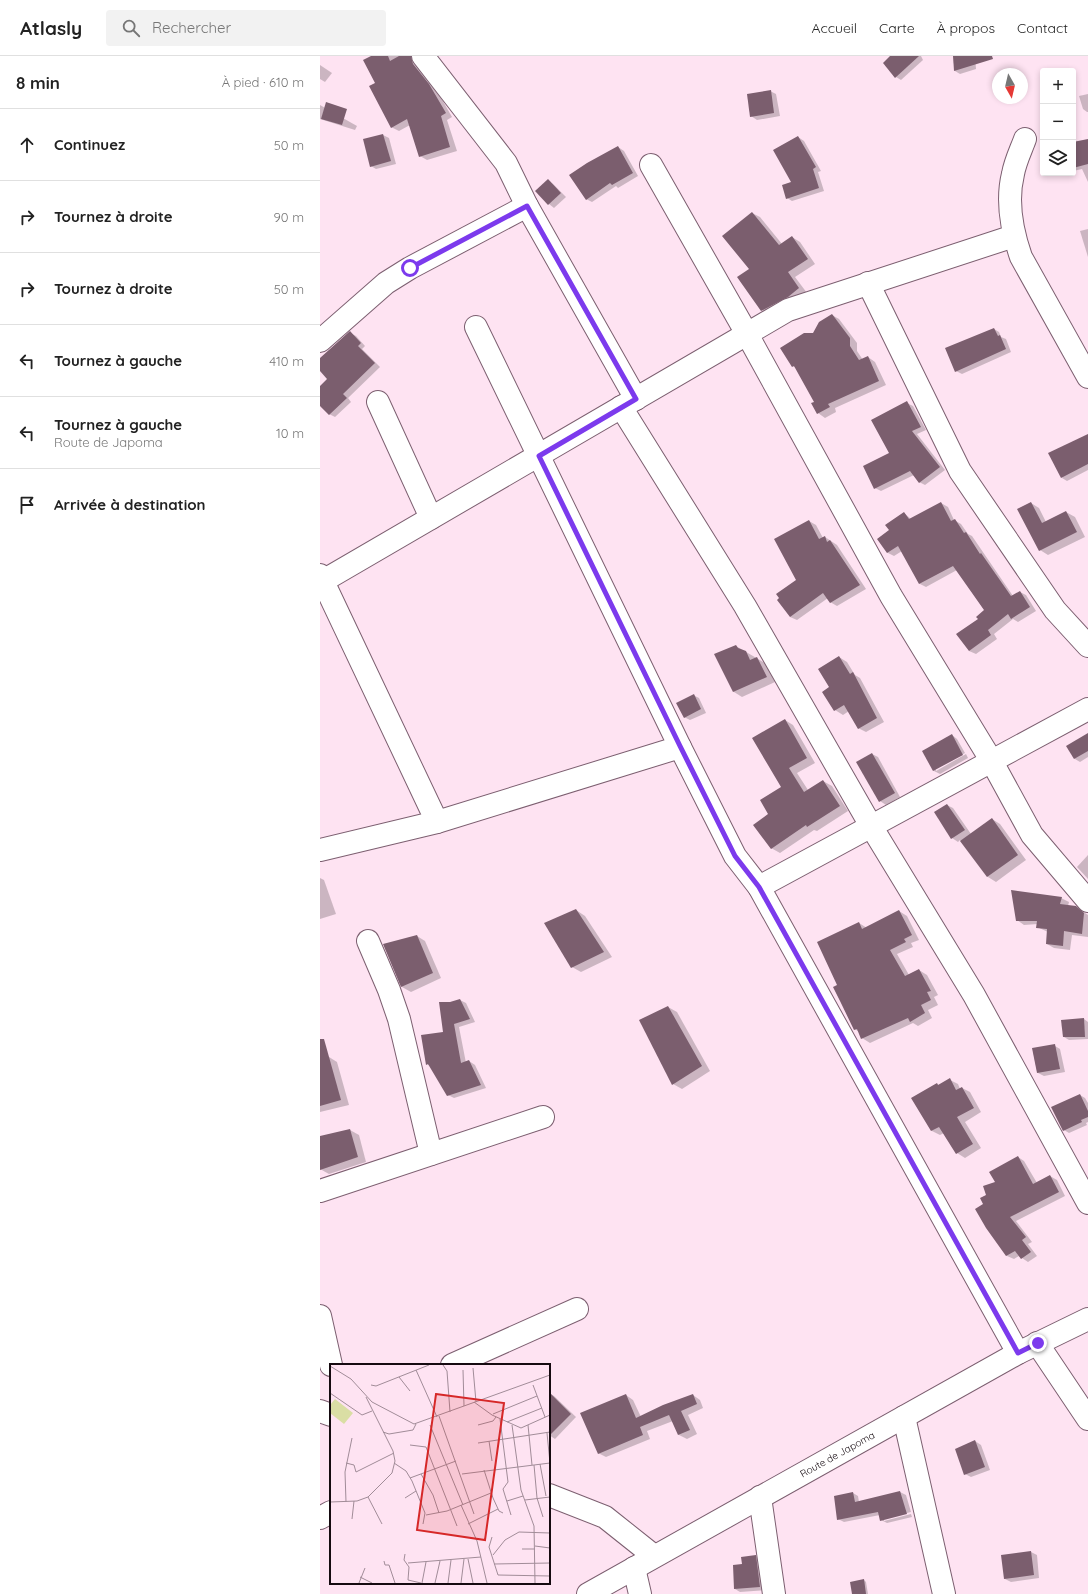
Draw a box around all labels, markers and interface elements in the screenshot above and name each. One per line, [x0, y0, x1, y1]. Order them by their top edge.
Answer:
search box [106, 10, 386, 46]
text: Atlasly [20, 16, 82, 40]
icon: search [120, 17, 142, 39]
text: Rechercher [152, 18, 231, 37]
text: Accueil [811, 19, 857, 37]
text: Carte [879, 19, 915, 37]
text: À propos [937, 19, 995, 37]
text: Contact [1017, 19, 1068, 37]
north arrow [992, 68, 1028, 104]
map controls [1040, 68, 1076, 176]
button: + [1040, 68, 1076, 104]
text: 8 min [16, 72, 60, 93]
text: À pied · 610 m [222, 74, 304, 90]
button: − [1040, 104, 1076, 140]
icon: ahead [16, 134, 38, 156]
text: Continuez [54, 135, 125, 154]
text: 50 m [274, 137, 304, 153]
button: layers [1040, 140, 1076, 176]
icon: right [16, 206, 38, 228]
text: Tournez à droite [54, 207, 173, 226]
text: 90 m [274, 209, 304, 225]
route start [401, 259, 419, 277]
icon: right [16, 278, 38, 300]
text: Tournez à droite [54, 279, 173, 298]
text: 50 m [274, 281, 304, 297]
icon: left [16, 350, 38, 372]
text: Tournez à gauche [54, 351, 182, 370]
text: 410 m [269, 353, 304, 369]
text: Tournez à gauche [54, 415, 182, 434]
icon: left [16, 422, 38, 444]
text: 10 m [276, 425, 304, 441]
text: Route de Japoma [54, 434, 163, 450]
icon: arrive [16, 494, 38, 516]
text: Arrivée à destination [54, 495, 206, 514]
route end [1029, 1334, 1047, 1352]
inset map [330, 1364, 550, 1584]
street label: Route de Japoma [798, 1428, 877, 1480]

